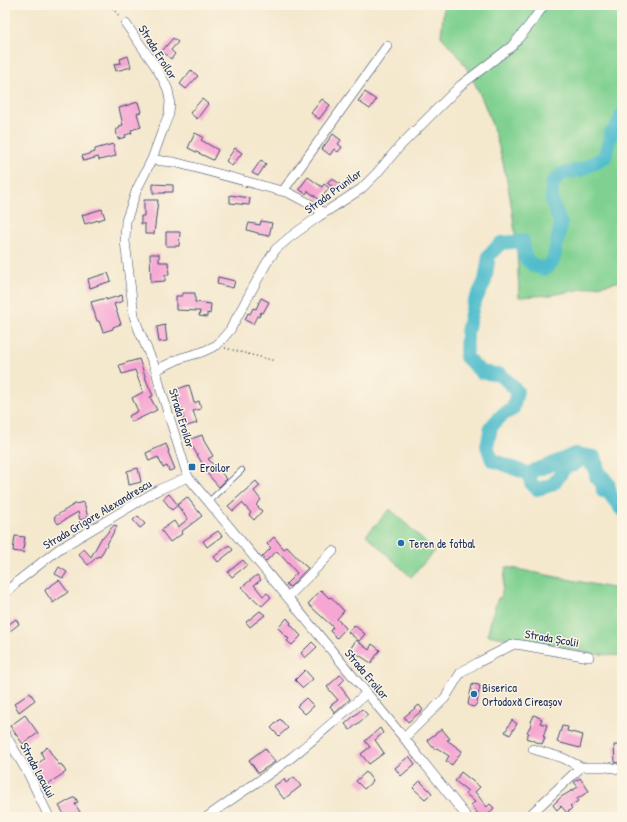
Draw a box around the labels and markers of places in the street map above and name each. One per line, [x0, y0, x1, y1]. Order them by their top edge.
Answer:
place label: Eroilor [200, 459, 230, 476]
marker: Eroilor [187, 462, 197, 472]
place label: Teren de fotbal [409, 535, 476, 552]
marker: Teren de fotbal [396, 538, 406, 548]
place label: Biserica Ortodoxă Cireașov [482, 679, 562, 710]
marker: Biserica Ortodoxă Cireașov [469, 689, 479, 699]

